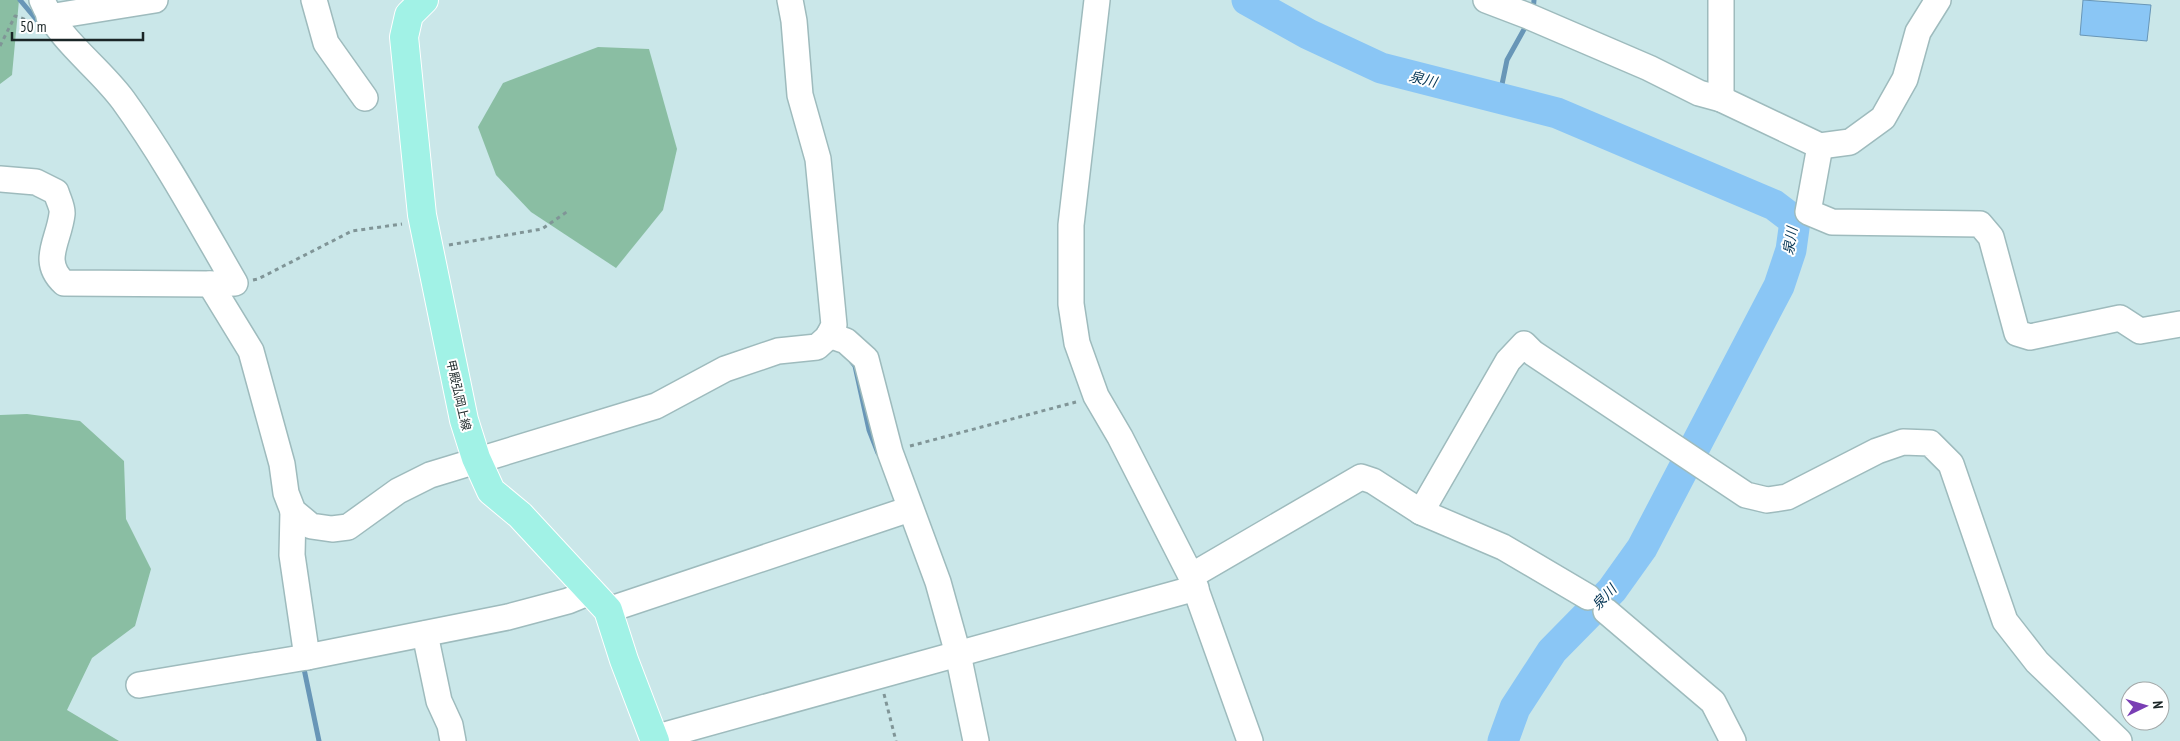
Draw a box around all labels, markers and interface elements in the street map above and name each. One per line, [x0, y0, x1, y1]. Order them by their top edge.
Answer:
scale bar [12, 10, 144, 42]
text: 50 m [20, 17, 46, 36]
water label: 泉川 [1407, 67, 1441, 92]
water label: 泉川 [1779, 224, 1801, 256]
street label: 甲殿弘岡上線 [444, 358, 474, 432]
water label: 泉川 [1588, 579, 1621, 613]
north arrow [2120, 681, 2170, 731]
text: N [2149, 700, 2167, 709]

